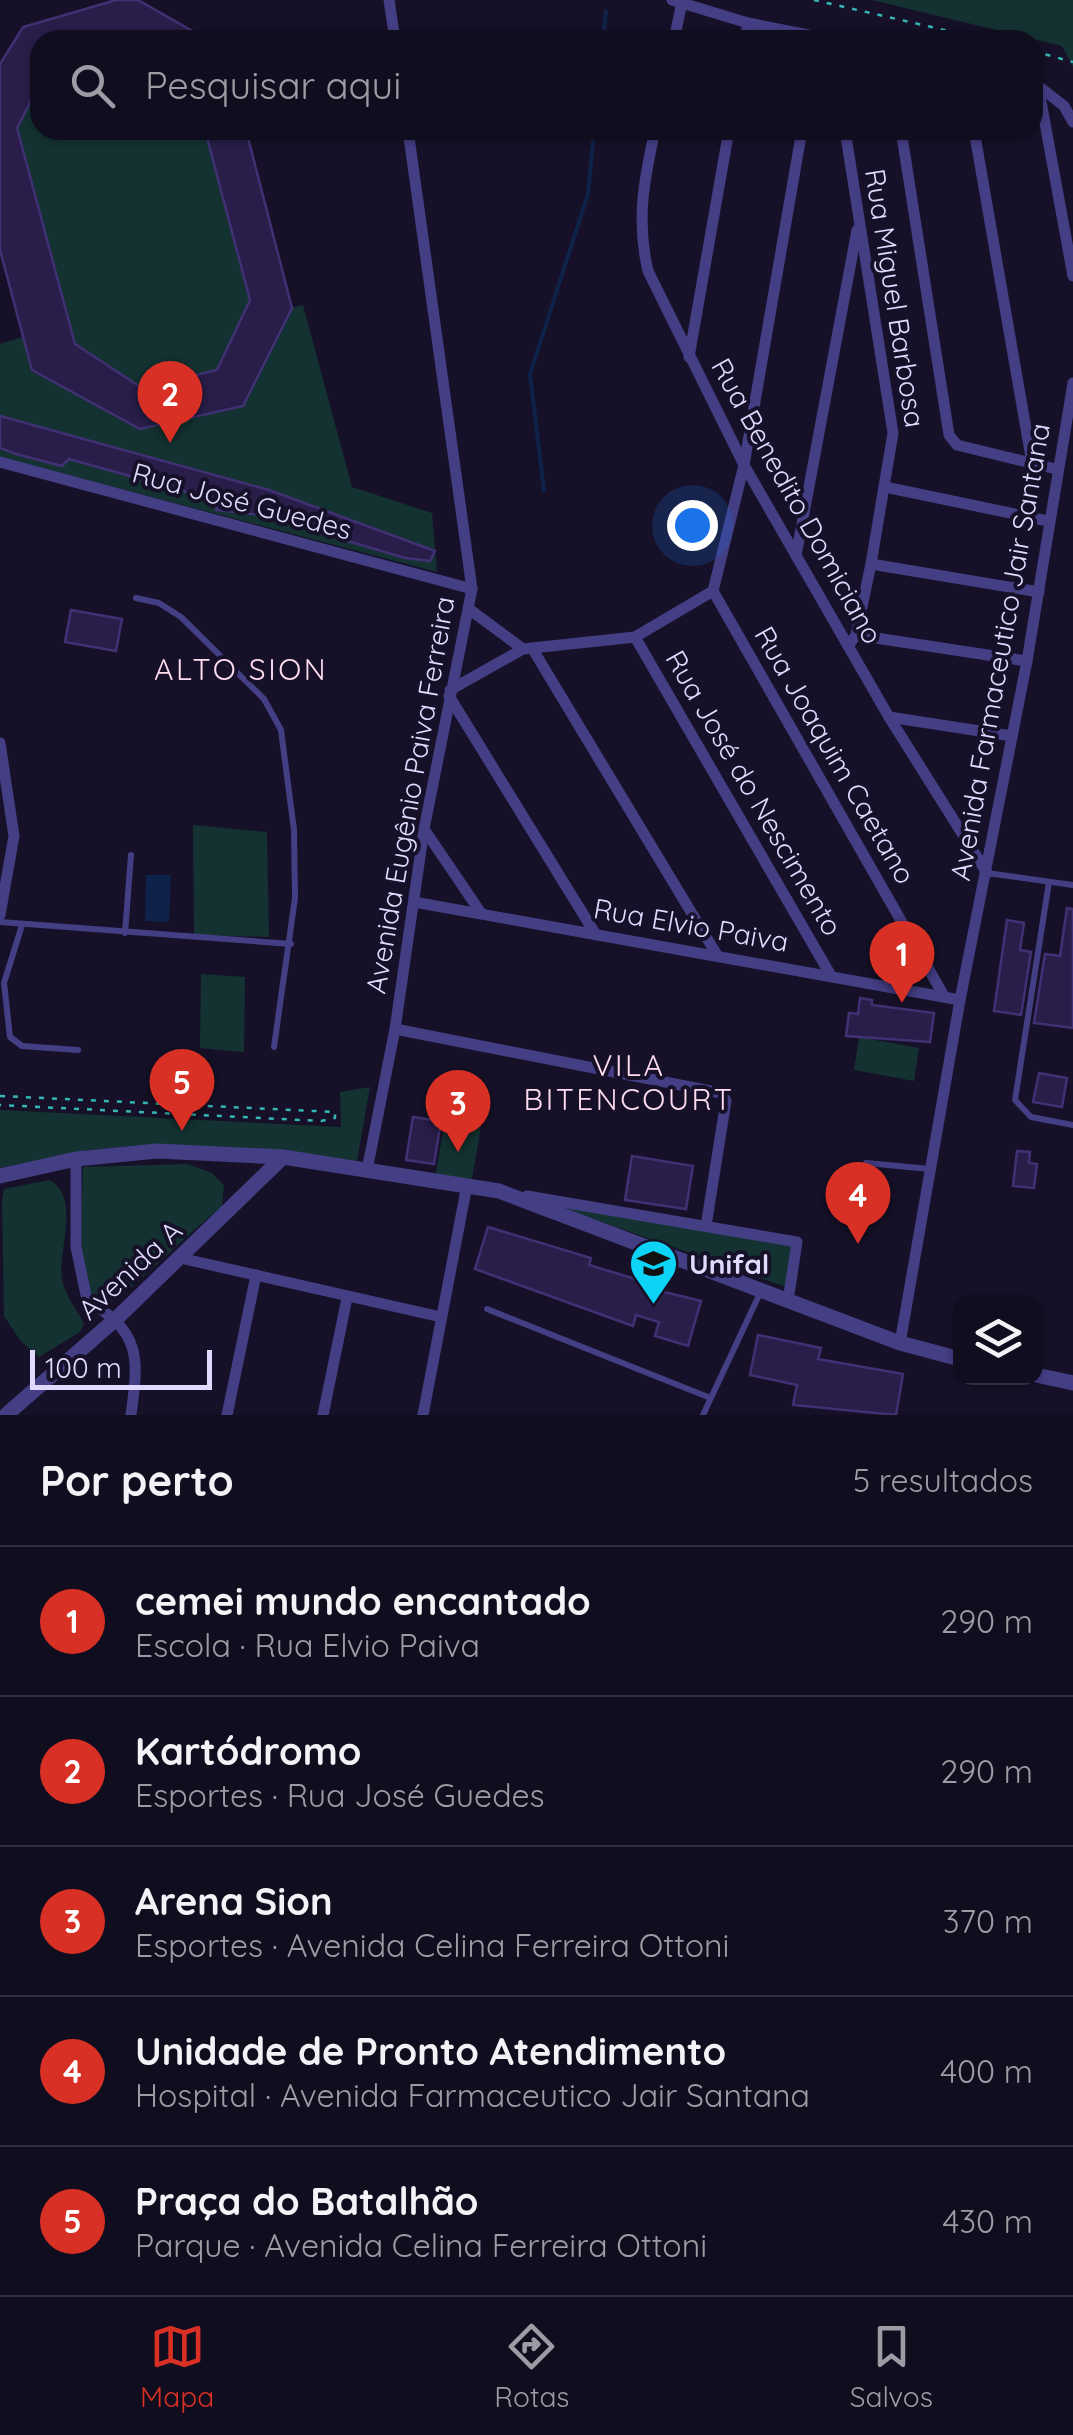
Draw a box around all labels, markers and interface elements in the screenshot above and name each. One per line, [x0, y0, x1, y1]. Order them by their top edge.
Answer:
search box [30, 30, 1043, 140]
icon: search [65, 58, 120, 113]
text: Pesquisar aqui [145, 61, 401, 109]
street label: Rua Miguel Barbosa [858, 166, 933, 430]
street label: Rua Benedito Domiciano [704, 352, 891, 650]
pin: 2 [138, 360, 202, 443]
street label: Avenida Farmaceutico Jair Santana [942, 420, 1057, 883]
street label: Rua José Guedes [129, 454, 356, 547]
your location [667, 500, 718, 551]
street label: Avenida Eugênio Paiva Ferreira [357, 594, 462, 996]
street label: Rua Joaquim Caetano [747, 620, 923, 890]
street label: Rua José do Nescimento [658, 644, 851, 942]
district label: ALTO SION [154, 650, 328, 688]
street label: Rua Elvio Paiva [591, 890, 791, 959]
pin: 1 [870, 920, 934, 1003]
district label: VILA BITENCOURT [524, 1046, 734, 1118]
pin: 5 [150, 1048, 214, 1131]
pin: 3 [426, 1070, 490, 1152]
pin: 4 [826, 1162, 890, 1244]
street label: Avenida A [70, 1213, 189, 1327]
school or university icon: Unifal [628, 1238, 680, 1306]
place label: Unifal [689, 1246, 769, 1281]
map controls [953, 1295, 1043, 1385]
button: layers [953, 1295, 1043, 1385]
scale bar [30, 1345, 212, 1390]
text: 100 m [45, 1350, 122, 1385]
text: Por perto [40, 1454, 234, 1507]
text: 5 resultados [853, 1460, 1033, 1500]
text: cemei mundo encantado [135, 1577, 591, 1625]
text: 1 [66, 1601, 79, 1641]
text: 290 m [940, 1601, 1033, 1641]
text: Escola · Rua Elvio Paiva [135, 1625, 480, 1665]
text: Kartódromo [135, 1727, 361, 1775]
text: 2 [63, 1751, 82, 1791]
text: 290 m [940, 1751, 1033, 1791]
text: Esportes · Rua José Guedes [135, 1775, 545, 1815]
text: Arena Sion [135, 1877, 333, 1925]
text: 3 [64, 1901, 81, 1941]
text: 370 m [943, 1901, 1033, 1941]
text: Esportes · Avenida Celina Ferreira Ottoni [135, 1925, 729, 1965]
text: Unidade de Pronto Atendimento [135, 2027, 726, 2075]
text: 4 [63, 2051, 82, 2091]
text: 400 m [940, 2051, 1033, 2091]
text: Hospital · Avenida Farmaceutico Jair Santana [135, 2075, 810, 2115]
text: Praça do Batalhão [135, 2177, 479, 2225]
text: 5 [63, 2201, 82, 2241]
text: 430 m [942, 2201, 1033, 2241]
text: Parque · Avenida Celina Ferreira Ottoni [135, 2225, 707, 2265]
tab: Mapa [140, 2319, 214, 2414]
tab: Rotas [494, 2319, 569, 2414]
tab: Salvos [850, 2319, 933, 2414]

